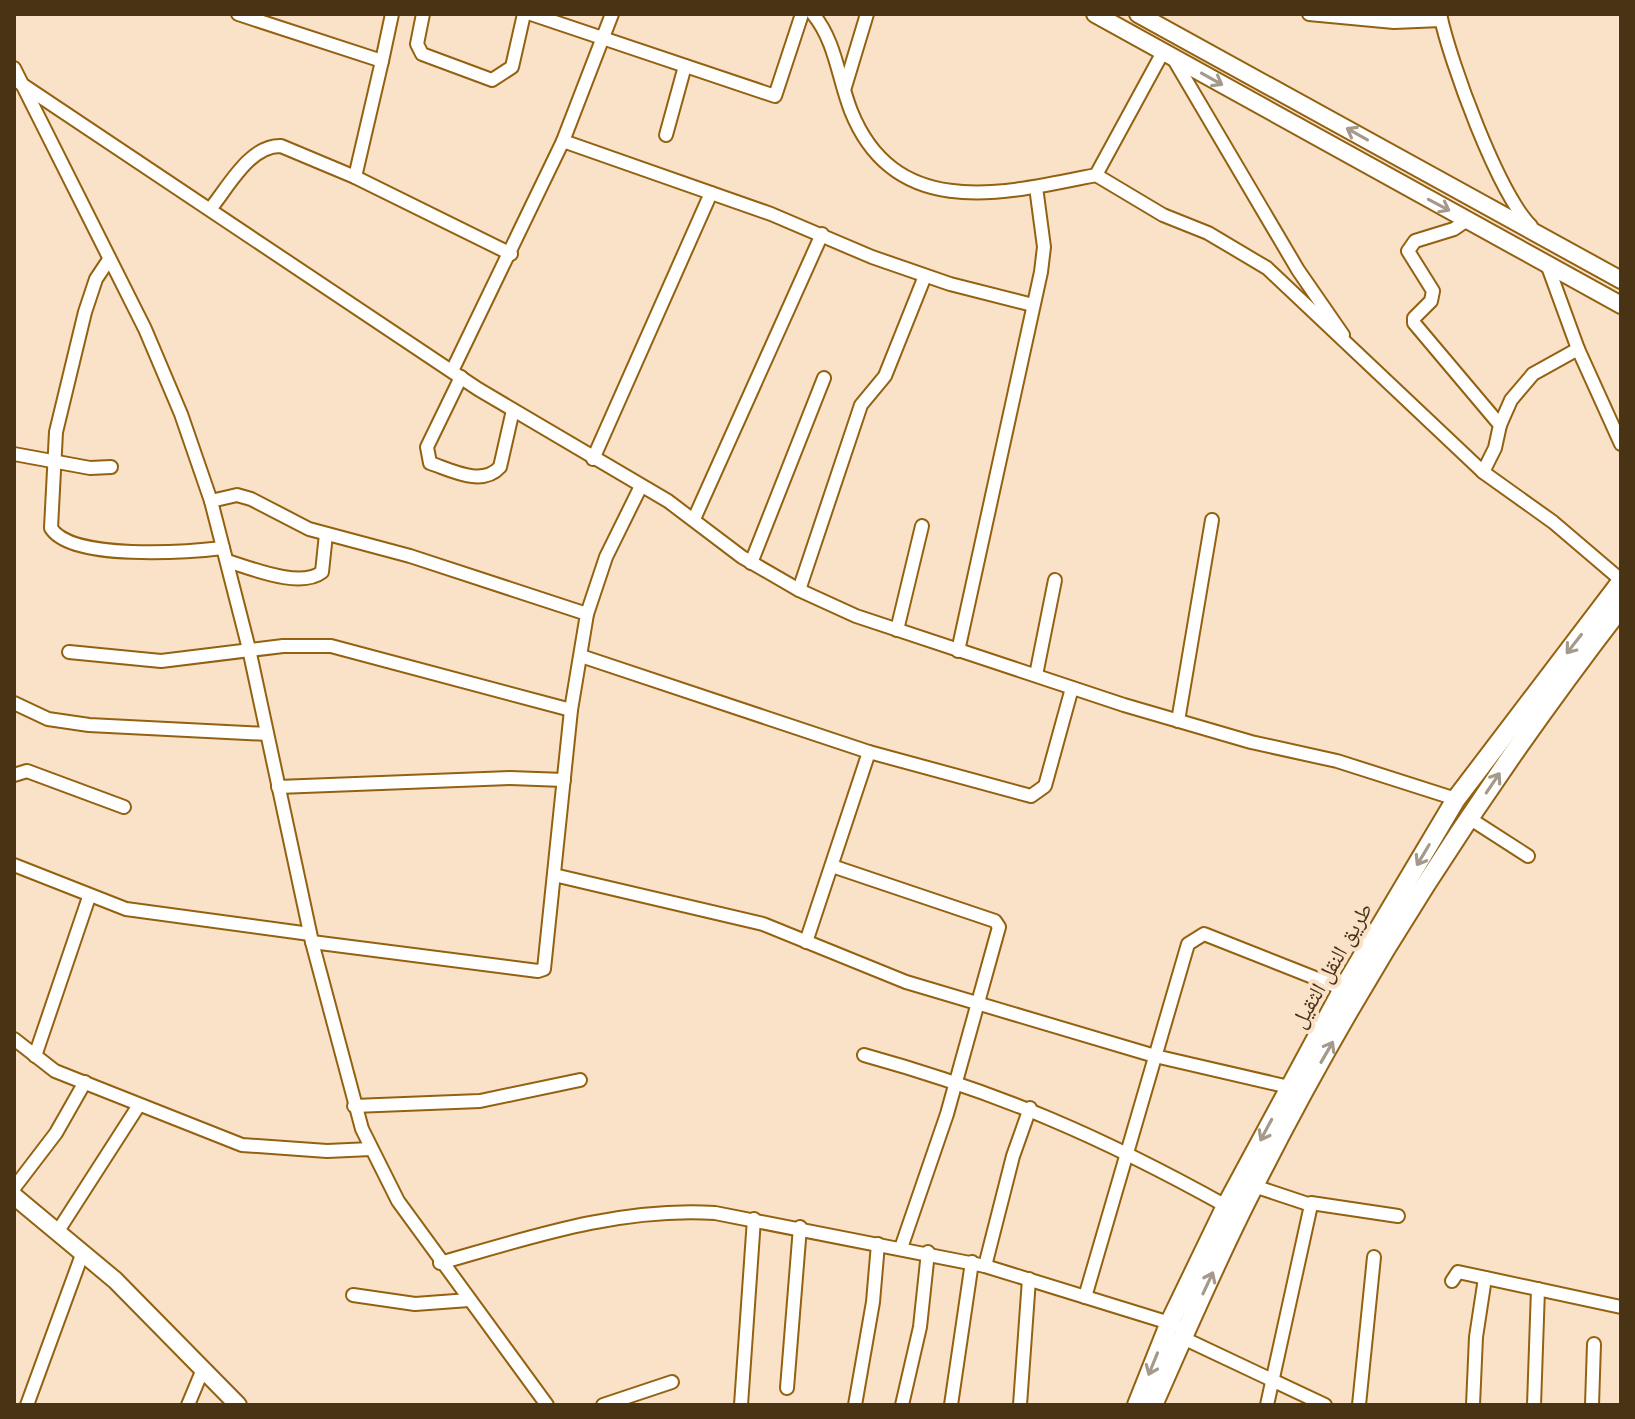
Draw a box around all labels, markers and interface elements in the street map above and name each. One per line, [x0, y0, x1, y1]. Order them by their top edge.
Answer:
one-way arrow [1200, 71, 1223, 87]
one-way arrow [1346, 126, 1369, 142]
one-way arrow [1427, 198, 1451, 214]
one-way arrow [1565, 633, 1582, 654]
one-way arrow [1485, 772, 1501, 795]
one-way arrow [1415, 843, 1431, 866]
street label: طريق النقل الثقيل [1286, 898, 1378, 1033]
one-way arrow [1320, 1041, 1336, 1064]
one-way arrow [1258, 1117, 1274, 1141]
one-way arrow [1201, 1271, 1216, 1295]
one-way arrow [1145, 1351, 1160, 1376]

